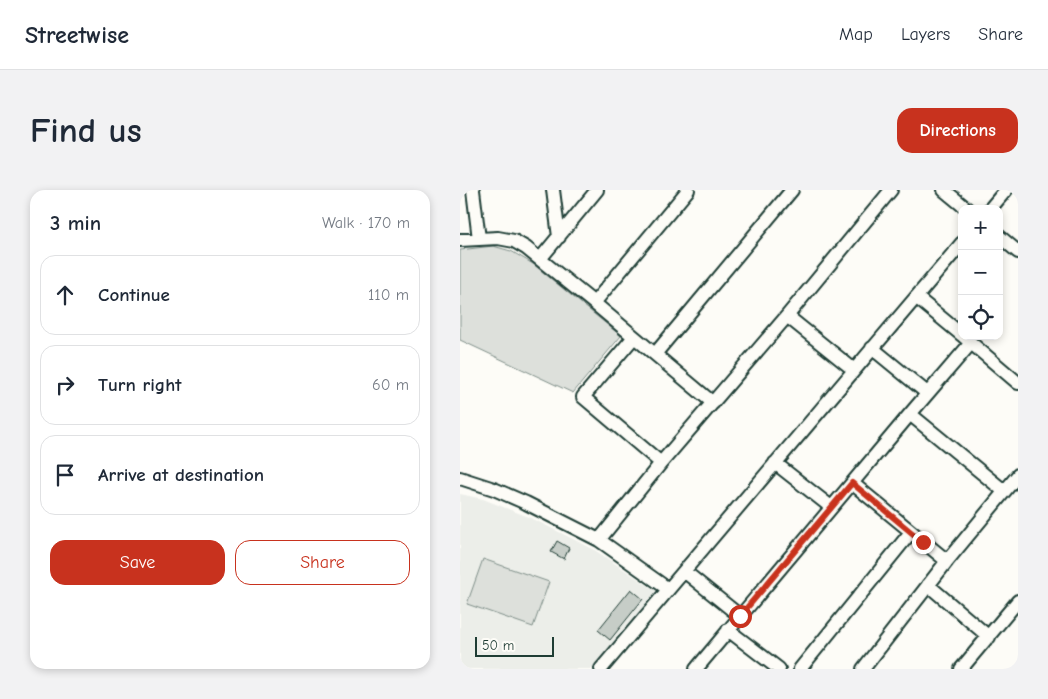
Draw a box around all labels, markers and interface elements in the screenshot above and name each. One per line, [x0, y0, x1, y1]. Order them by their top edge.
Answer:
text: Streetwise [25, 21, 129, 49]
text: Map [839, 24, 873, 45]
text: Layers [901, 24, 950, 45]
text: Share [978, 24, 1023, 45]
button: Directions [897, 108, 1018, 153]
text: Find us [30, 110, 142, 151]
map controls [958, 205, 1003, 340]
button: + [958, 205, 1003, 250]
text: 3 min [50, 211, 101, 235]
text: Walk · 170 m [322, 214, 410, 232]
button: − [958, 250, 1003, 295]
icon: ahead [51, 281, 79, 309]
text: Continue [98, 284, 170, 306]
text: 110 m [368, 286, 409, 304]
button: locate [958, 295, 1003, 340]
icon: right [51, 371, 79, 399]
text: Turn right [98, 374, 182, 396]
text: 60 m [372, 376, 409, 394]
icon: arrive [51, 461, 79, 489]
text: Arrive at destination [98, 464, 264, 486]
route end [912, 531, 935, 554]
button: Save [50, 540, 225, 585]
button: Share [235, 540, 410, 585]
route start [729, 605, 752, 628]
scale bar [475, 634, 554, 657]
text: 50 m [482, 637, 514, 654]

